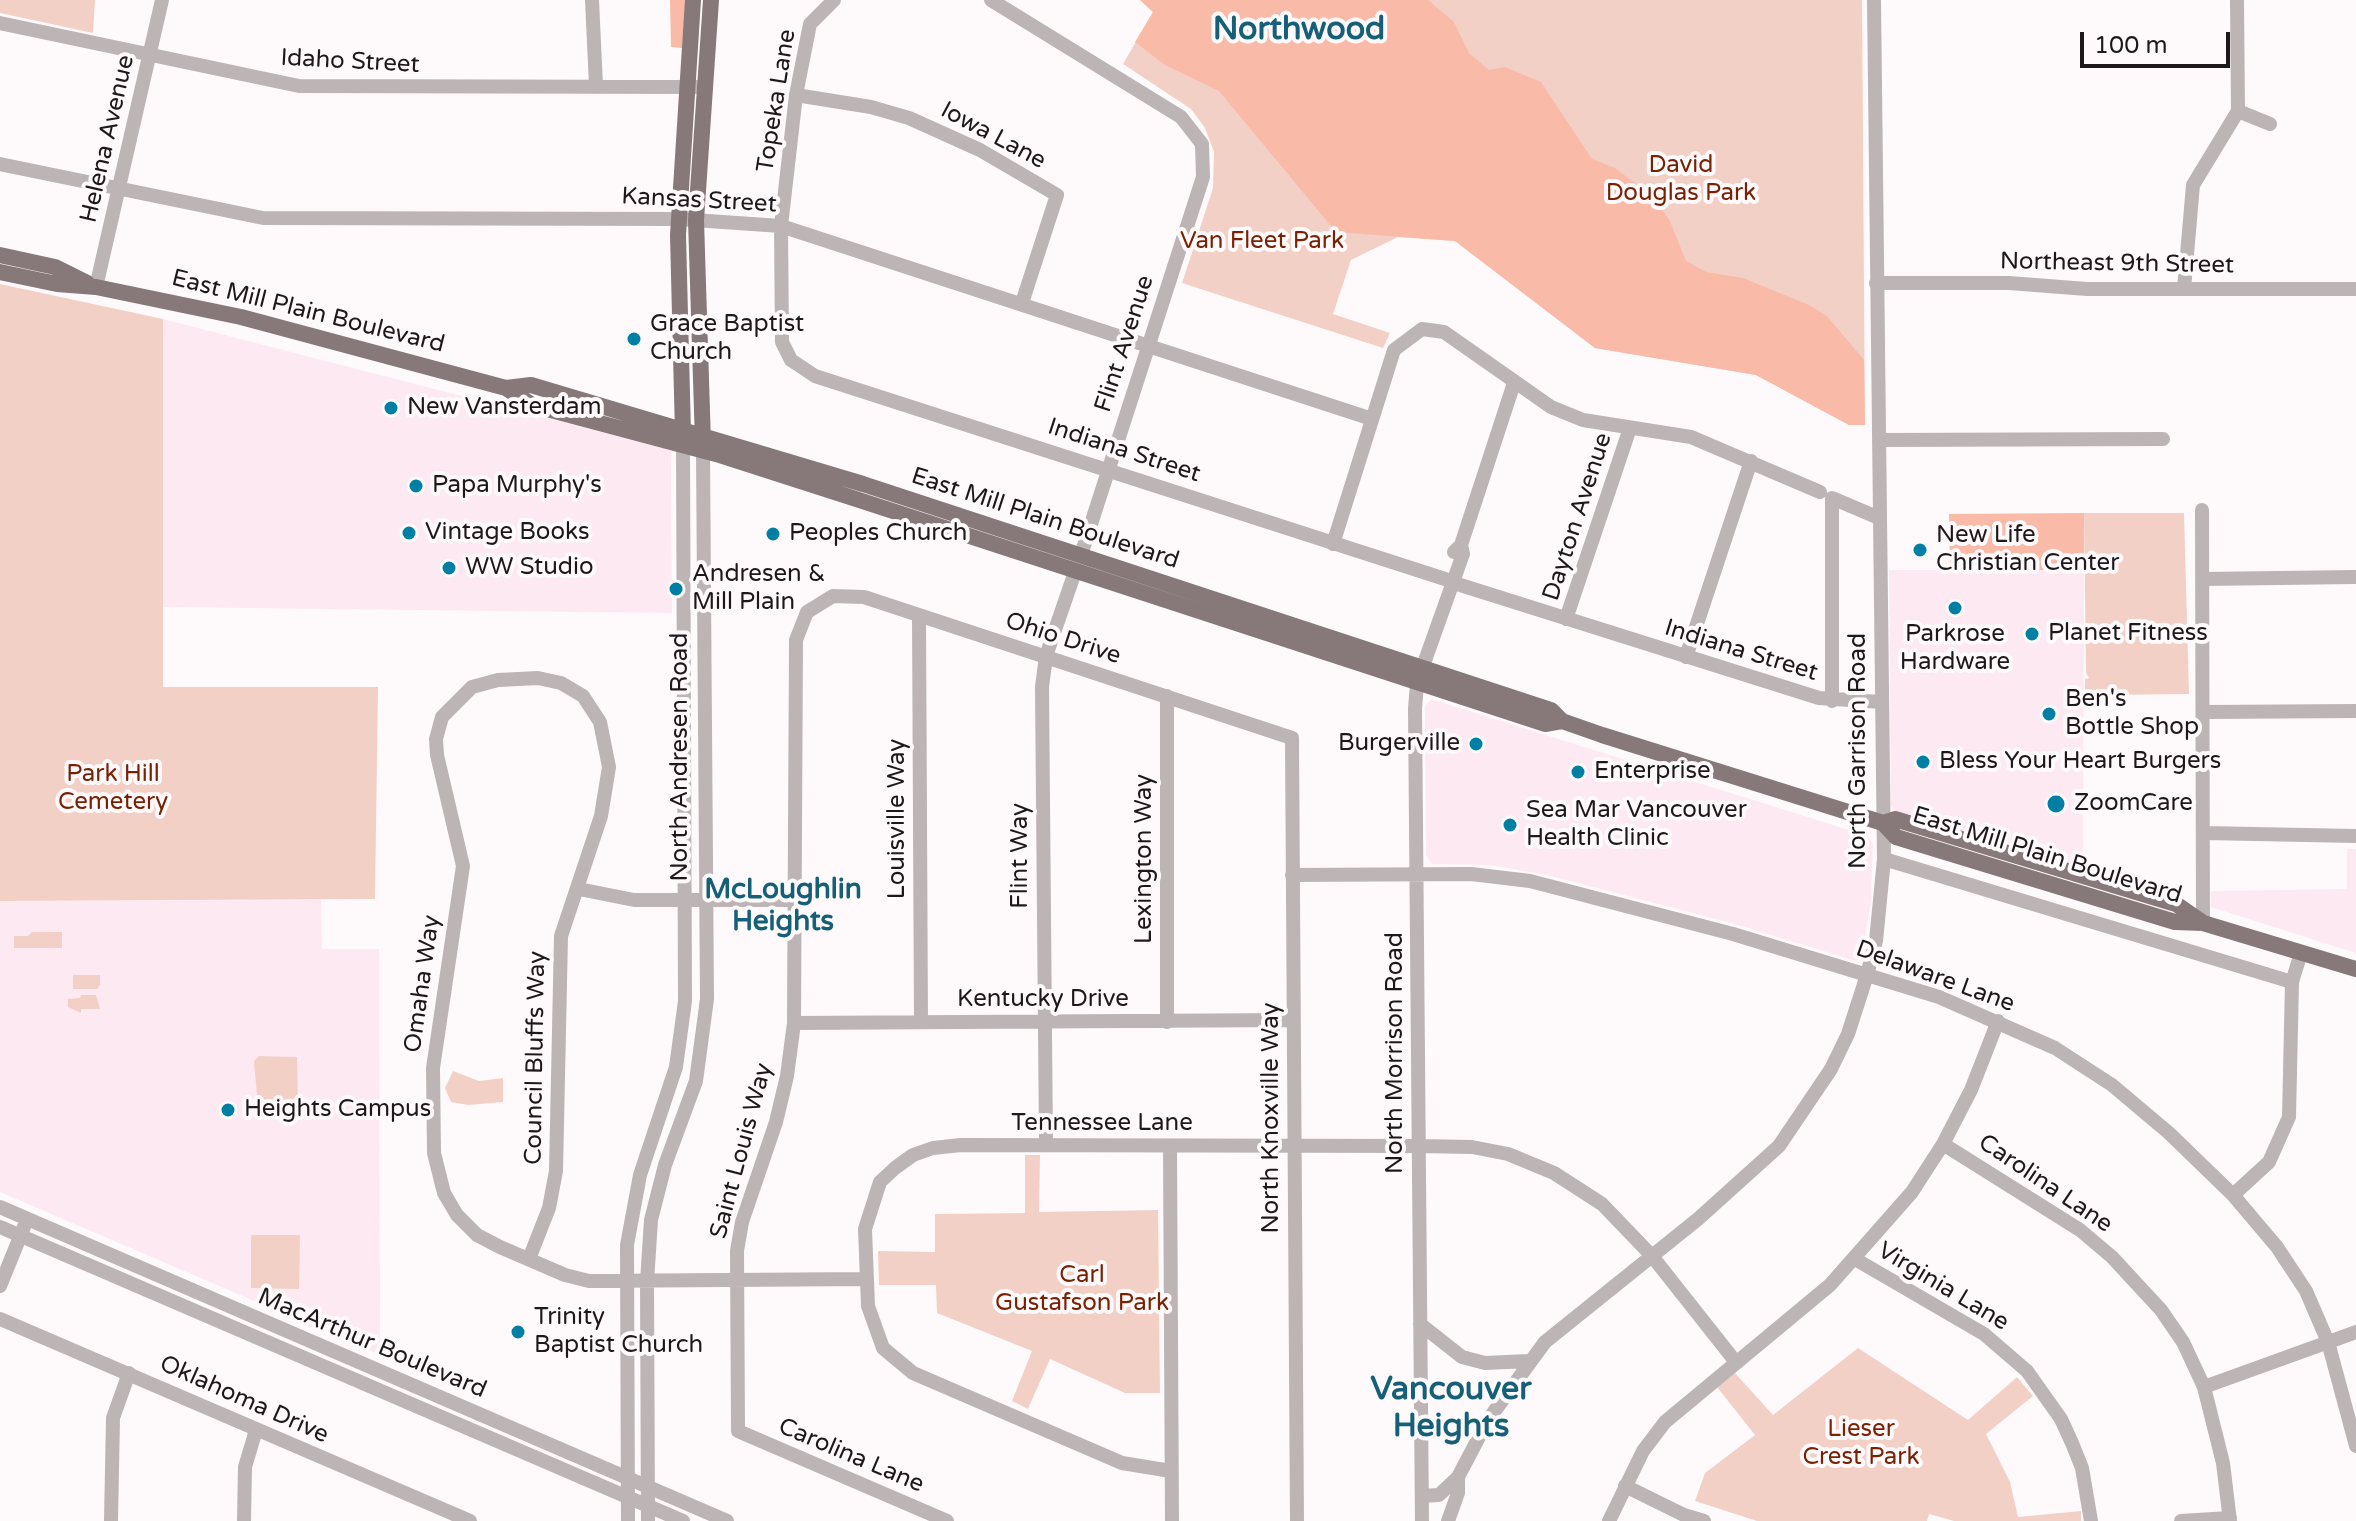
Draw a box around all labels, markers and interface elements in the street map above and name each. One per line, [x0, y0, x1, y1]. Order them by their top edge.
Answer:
district label: Northwood [1213, 12, 1385, 50]
scale bar [2084, 16, 2234, 66]
street label: Topeka Lane [751, 27, 803, 175]
text: 100 m [2094, 31, 2168, 60]
street label: Idaho Street [280, 44, 420, 80]
street label: Helena Avenue [75, 52, 141, 226]
street label: Iowa Lane [935, 96, 1051, 176]
park label: David Douglas Park [1606, 152, 1756, 208]
street label: Kansas Street [621, 183, 777, 219]
park label: Van Fleet Park [1180, 228, 1344, 256]
street label: Northeast 9th Street [2000, 248, 2234, 280]
street label: East Mill Plain Boulevard [169, 264, 447, 360]
street label: Flint Avenue [1089, 272, 1161, 416]
place label: Grace Baptist Church [650, 311, 804, 367]
marker: Grace Baptist Church [625, 330, 643, 348]
place label: New Vansterdam [407, 394, 602, 422]
marker: New Vansterdam [382, 399, 400, 417]
street label: Indiana Street [1044, 413, 1204, 489]
street label: Dayton Avenue [1537, 429, 1619, 605]
street label: East Mill Plain Boulevard [907, 462, 1183, 576]
place label: Papa Murphy's [432, 472, 602, 500]
marker: Papa Murphy's [407, 477, 425, 495]
place label: Vintage Books [425, 519, 590, 547]
place label: Peoples Church [789, 520, 967, 548]
place label: New Life Christian Center [1936, 522, 2119, 578]
marker: Vintage Books [400, 524, 418, 542]
marker: Peoples Church [764, 525, 782, 543]
marker: New Life Christian Center [1911, 541, 1929, 559]
place label: WW Studio [465, 554, 594, 582]
marker: WW Studio [440, 559, 458, 577]
place label: Andresen & Mill Plain [692, 561, 825, 617]
marker: Andresen & Mill Plain [667, 580, 685, 598]
marker: Parkrose Hardware [1946, 599, 1964, 617]
street label: Ohio Drive [1002, 607, 1124, 671]
street label: Indiana Street [1661, 614, 1821, 688]
place label: Planet Fitness [2048, 620, 2208, 648]
place label: Parkrose Hardware [1900, 621, 2010, 677]
marker: Planet Fitness [2023, 625, 2041, 643]
street label: North Andresen Road [667, 633, 695, 881]
street label: North Garrison Road [1845, 633, 1873, 869]
place label: Ben's Bottle Shop [2065, 686, 2199, 742]
marker: Ben's Bottle Shop [2040, 705, 2058, 723]
place label: Burgerville [1338, 730, 1460, 758]
marker: Burgerville [1467, 735, 1485, 753]
street label: Louisville Way [884, 739, 912, 899]
place label: Bless Your Heart Burgers [1939, 748, 2221, 776]
marker: Bless Your Heart Burgers [1914, 753, 1932, 771]
place label: Enterprise [1594, 758, 1711, 786]
park label: Park Hill Cemetery [58, 761, 168, 817]
marker: Enterprise [1569, 763, 1587, 781]
street label: Lexington Way [1131, 774, 1159, 944]
place label: ZoomCare [2074, 790, 2193, 818]
marker: ZoomCare [2045, 793, 2067, 815]
place label: Sea Mar Vancouver Health Clinic [1526, 797, 1747, 853]
street label: East Mill Plain Boulevard [1909, 801, 2185, 911]
street label: Flint Way [1007, 803, 1035, 909]
marker: Sea Mar Vancouver Health Clinic [1501, 816, 1519, 834]
district label: McLoughlin Heights [704, 874, 862, 940]
street label: Omaha Way [399, 913, 447, 1055]
street label: North Morrison Road [1382, 932, 1410, 1174]
street label: Delaware Lane [1852, 935, 2018, 1019]
street label: Council Bluffs Way [520, 951, 552, 1165]
street label: Kentucky Drive [957, 986, 1129, 1014]
street label: North Knoxville Way [1258, 1002, 1286, 1234]
street label: Saint Louis Way [705, 1060, 779, 1242]
place label: Heights Campus [244, 1096, 431, 1124]
marker: Heights Campus [219, 1101, 237, 1119]
street label: Tennessee Lane [1011, 1110, 1193, 1138]
street label: Carolina Lane [1973, 1129, 2117, 1239]
street label: Virginia Lane [1872, 1236, 2014, 1338]
park label: Carl Gustafson Park [995, 1262, 1169, 1318]
street label: MacArthur Boulevard [253, 1283, 491, 1405]
place label: Trinity Baptist Church [534, 1304, 703, 1360]
marker: Trinity Baptist Church [509, 1323, 527, 1341]
street label: Oklahoma Drive [155, 1350, 333, 1450]
district label: Vancouver Heights [1371, 1372, 1531, 1447]
street label: Carolina Lane [774, 1412, 928, 1500]
park label: Lieser Crest Park [1802, 1416, 1920, 1472]

